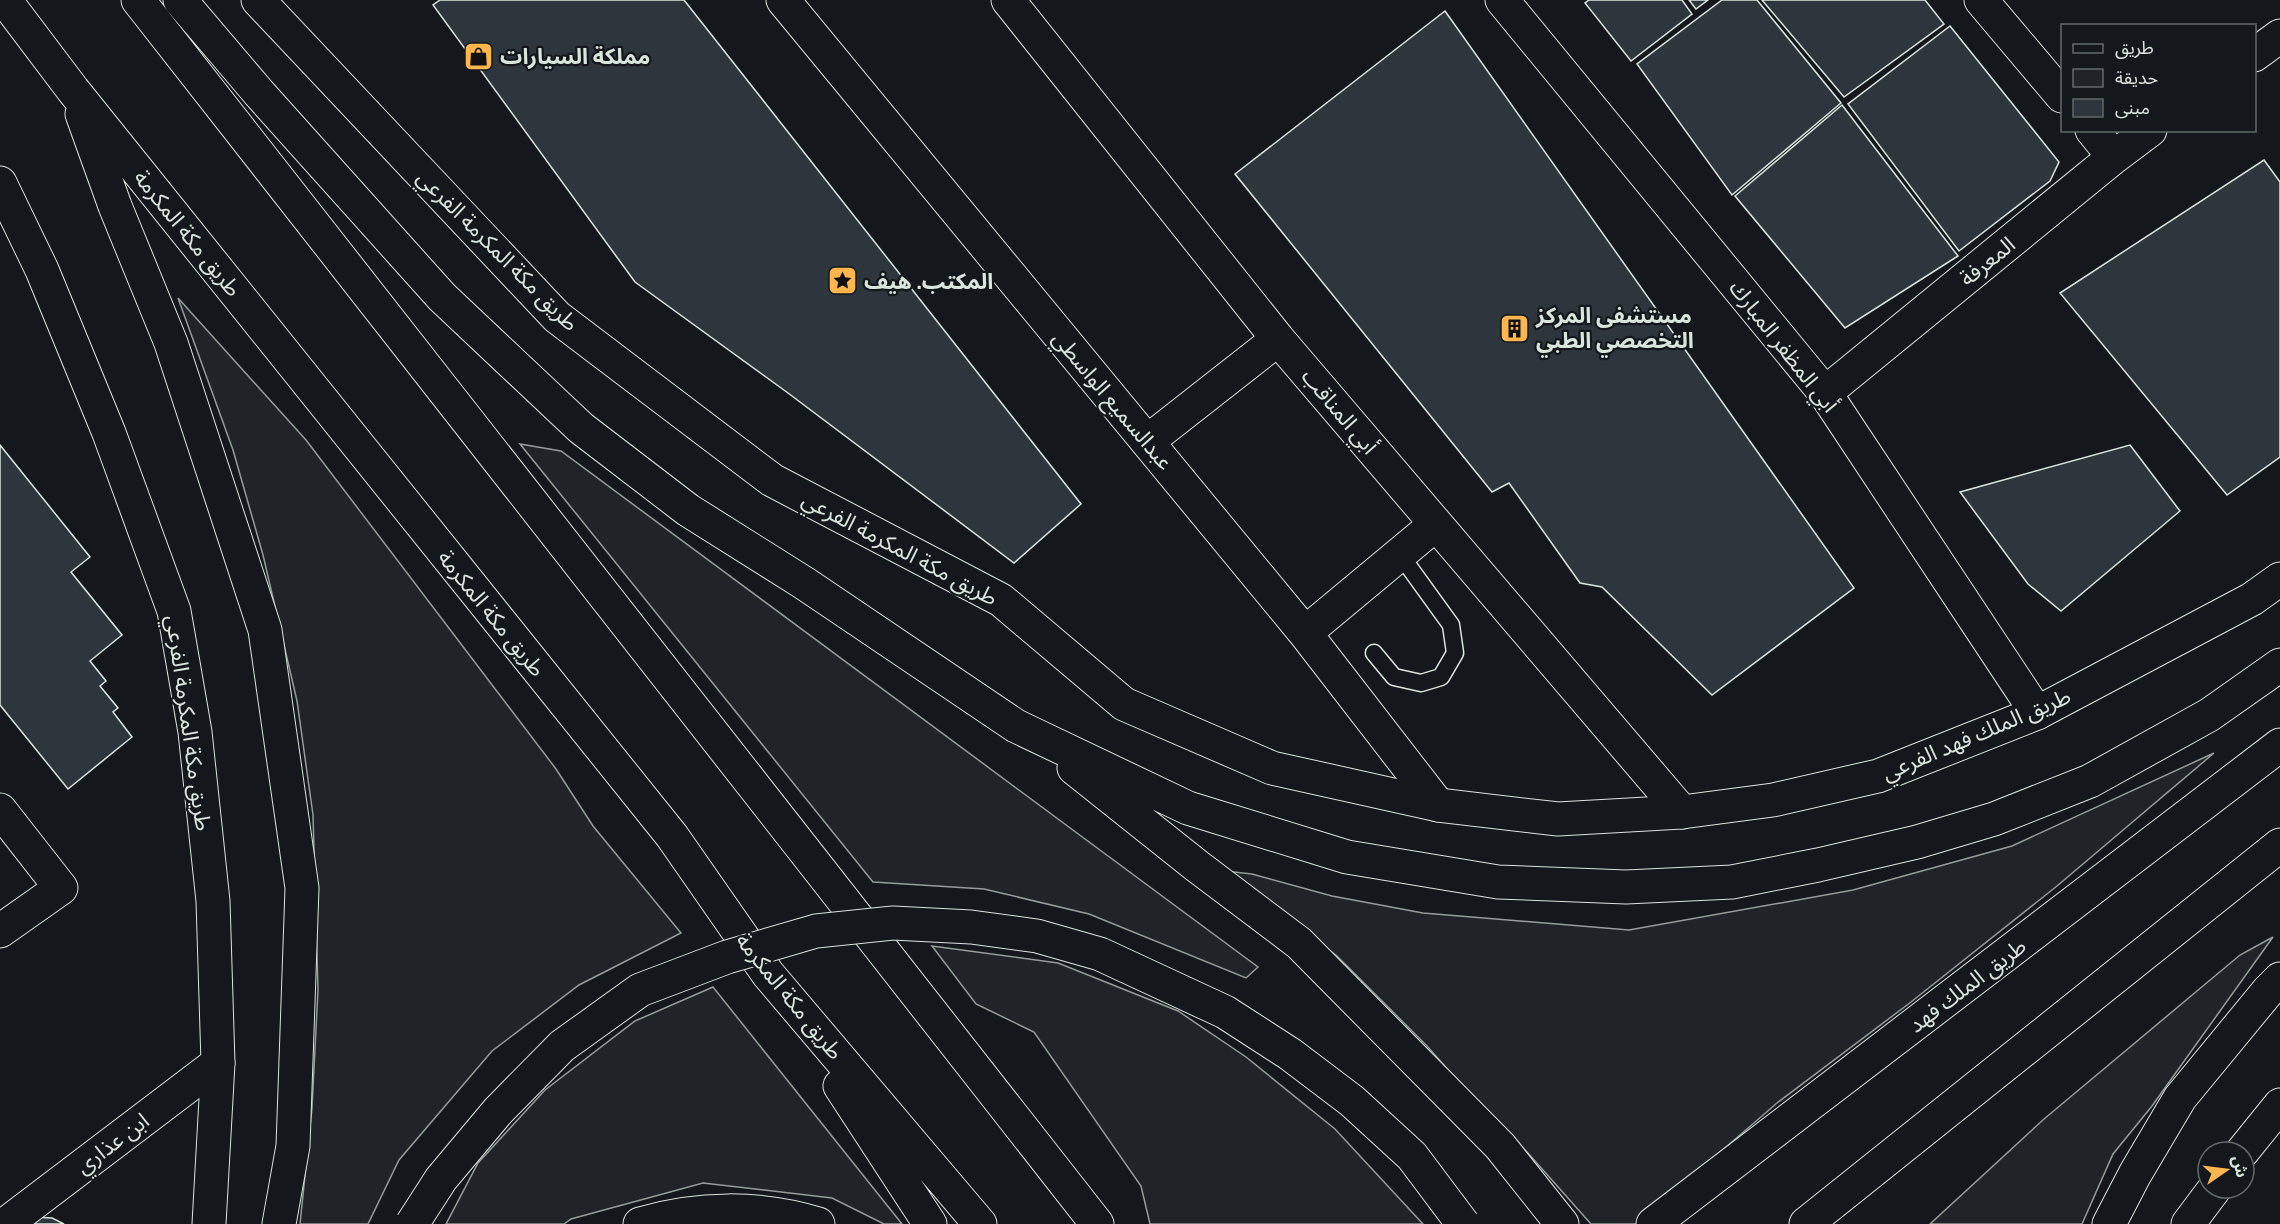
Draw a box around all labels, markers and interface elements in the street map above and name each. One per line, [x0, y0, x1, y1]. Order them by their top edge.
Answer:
legend [2061, 24, 2256, 132]
text: طريق [2115, 36, 2154, 59]
shop icon: مملكة السيارات [463, 40, 495, 72]
place label: مملكة السيارات [500, 42, 650, 70]
text: حديقة [2115, 66, 2158, 88]
text: مبنى [2115, 96, 2150, 119]
street label: طريق مكة المكرمة الفرعي [409, 163, 585, 339]
street label: طريق مكة المكرمة [128, 164, 248, 302]
street label: المعرفة [1953, 230, 2020, 291]
place icon: المكتب. هيف [827, 265, 859, 297]
place label: المكتب. هيف [864, 267, 993, 294]
street label: أبي المظفر المبارك [1721, 274, 1844, 420]
place label: مستشفى المركز التخصصي الطبي [1535, 301, 1694, 358]
building icon: مستشفى المركز التخصصي الطبي [1499, 312, 1531, 344]
street label: عبدالسميع الواسطي [1044, 325, 1179, 477]
street label: أبي المناقب [1294, 362, 1384, 462]
street label: طريق مكة المكرمة الفرعي [796, 485, 1003, 614]
street label: طريق مكة المكرمة [432, 544, 552, 682]
street label: طريق مكة المكرمة الفرعي [157, 613, 218, 833]
street label: طريق الملك فهد الفرعي [1877, 682, 2076, 789]
street label: طريق مكة المكرمة [730, 927, 850, 1065]
street label: طريق الملك فهد [1903, 932, 2031, 1038]
street label: ابن عذاري [70, 1106, 156, 1182]
north arrow [2196, 1140, 2256, 1200]
text: ش [2228, 1153, 2253, 1180]

